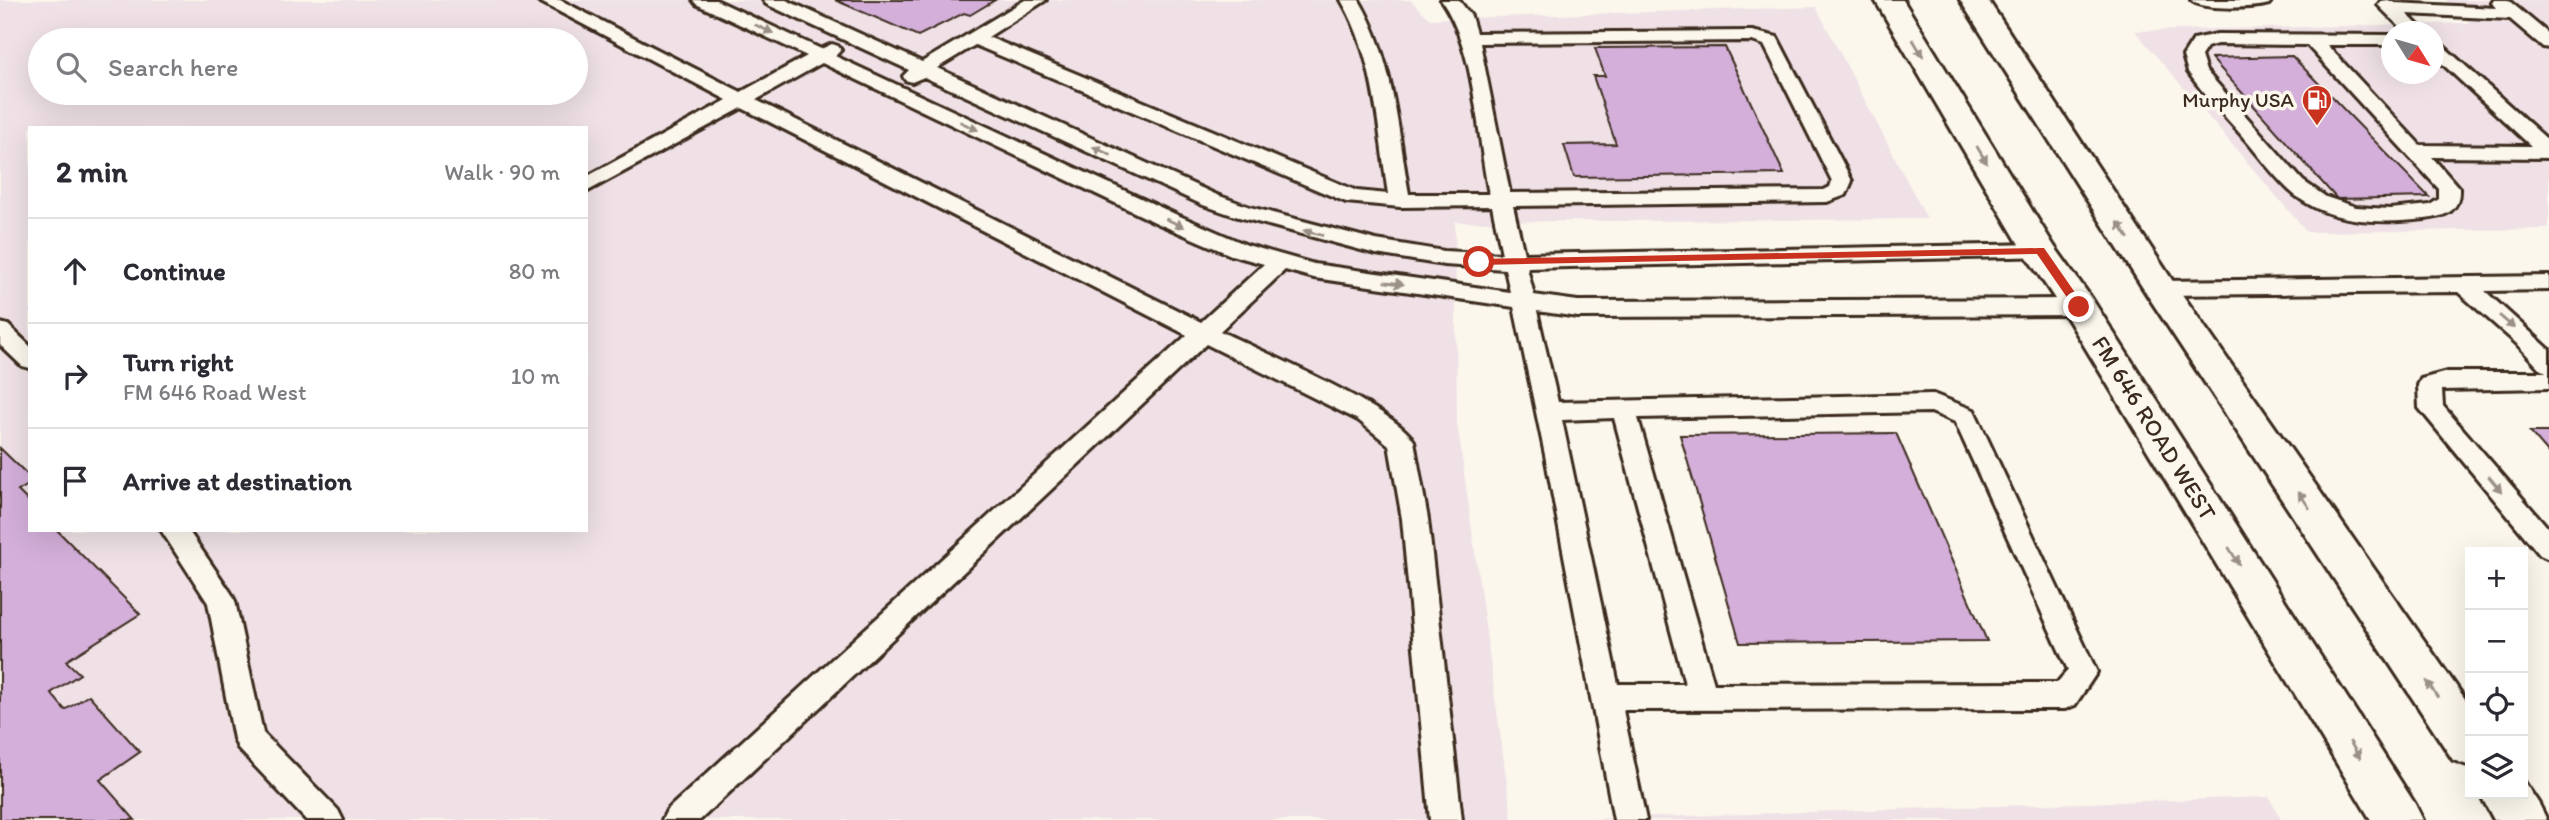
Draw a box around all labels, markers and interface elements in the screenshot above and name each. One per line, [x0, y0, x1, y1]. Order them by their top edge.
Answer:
north arrow [2381, 21, 2444, 84]
one-way arrow [754, 23, 774, 35]
search box [28, 28, 588, 105]
one-way arrow [1912, 39, 1924, 58]
icon: search [52, 48, 90, 86]
text: Search here [108, 51, 238, 83]
fuel station icon: Murphy USA [2300, 83, 2334, 127]
place label: Murphy USA [2182, 87, 2295, 112]
one-way arrow [959, 121, 980, 132]
one-way arrow [1092, 145, 1112, 157]
one-way arrow [1976, 146, 1989, 165]
text: 2 min [56, 153, 127, 190]
text: Walk · 90 m [444, 158, 560, 186]
one-way arrow [1165, 218, 1186, 229]
one-way arrow [2116, 221, 2129, 240]
one-way arrow [1302, 227, 1324, 238]
route start [1463, 246, 1494, 277]
icon: ahead [56, 252, 94, 290]
text: Continue [123, 255, 226, 287]
text: 80 m [509, 257, 560, 285]
one-way arrow [1383, 277, 1405, 288]
route end [2063, 291, 2094, 322]
one-way arrow [2499, 314, 2516, 329]
street label: FM 646 ROAD WEST [2086, 330, 2223, 526]
text: Turn right [123, 346, 234, 378]
icon: right [56, 357, 94, 395]
text: 10 m [511, 362, 560, 390]
text: FM 646 Road West [123, 378, 307, 406]
icon: arrive [56, 462, 94, 500]
text: Arrive at destination [123, 465, 352, 497]
one-way arrow [2487, 475, 2502, 492]
one-way arrow [2298, 491, 2311, 510]
one-way arrow [2228, 547, 2241, 566]
map controls [2465, 547, 2528, 799]
button: + [2465, 547, 2528, 610]
button: − [2465, 610, 2528, 673]
button: locate [2465, 673, 2528, 736]
one-way arrow [2425, 680, 2439, 698]
button: layers [2465, 736, 2528, 799]
one-way arrow [2348, 740, 2361, 759]

